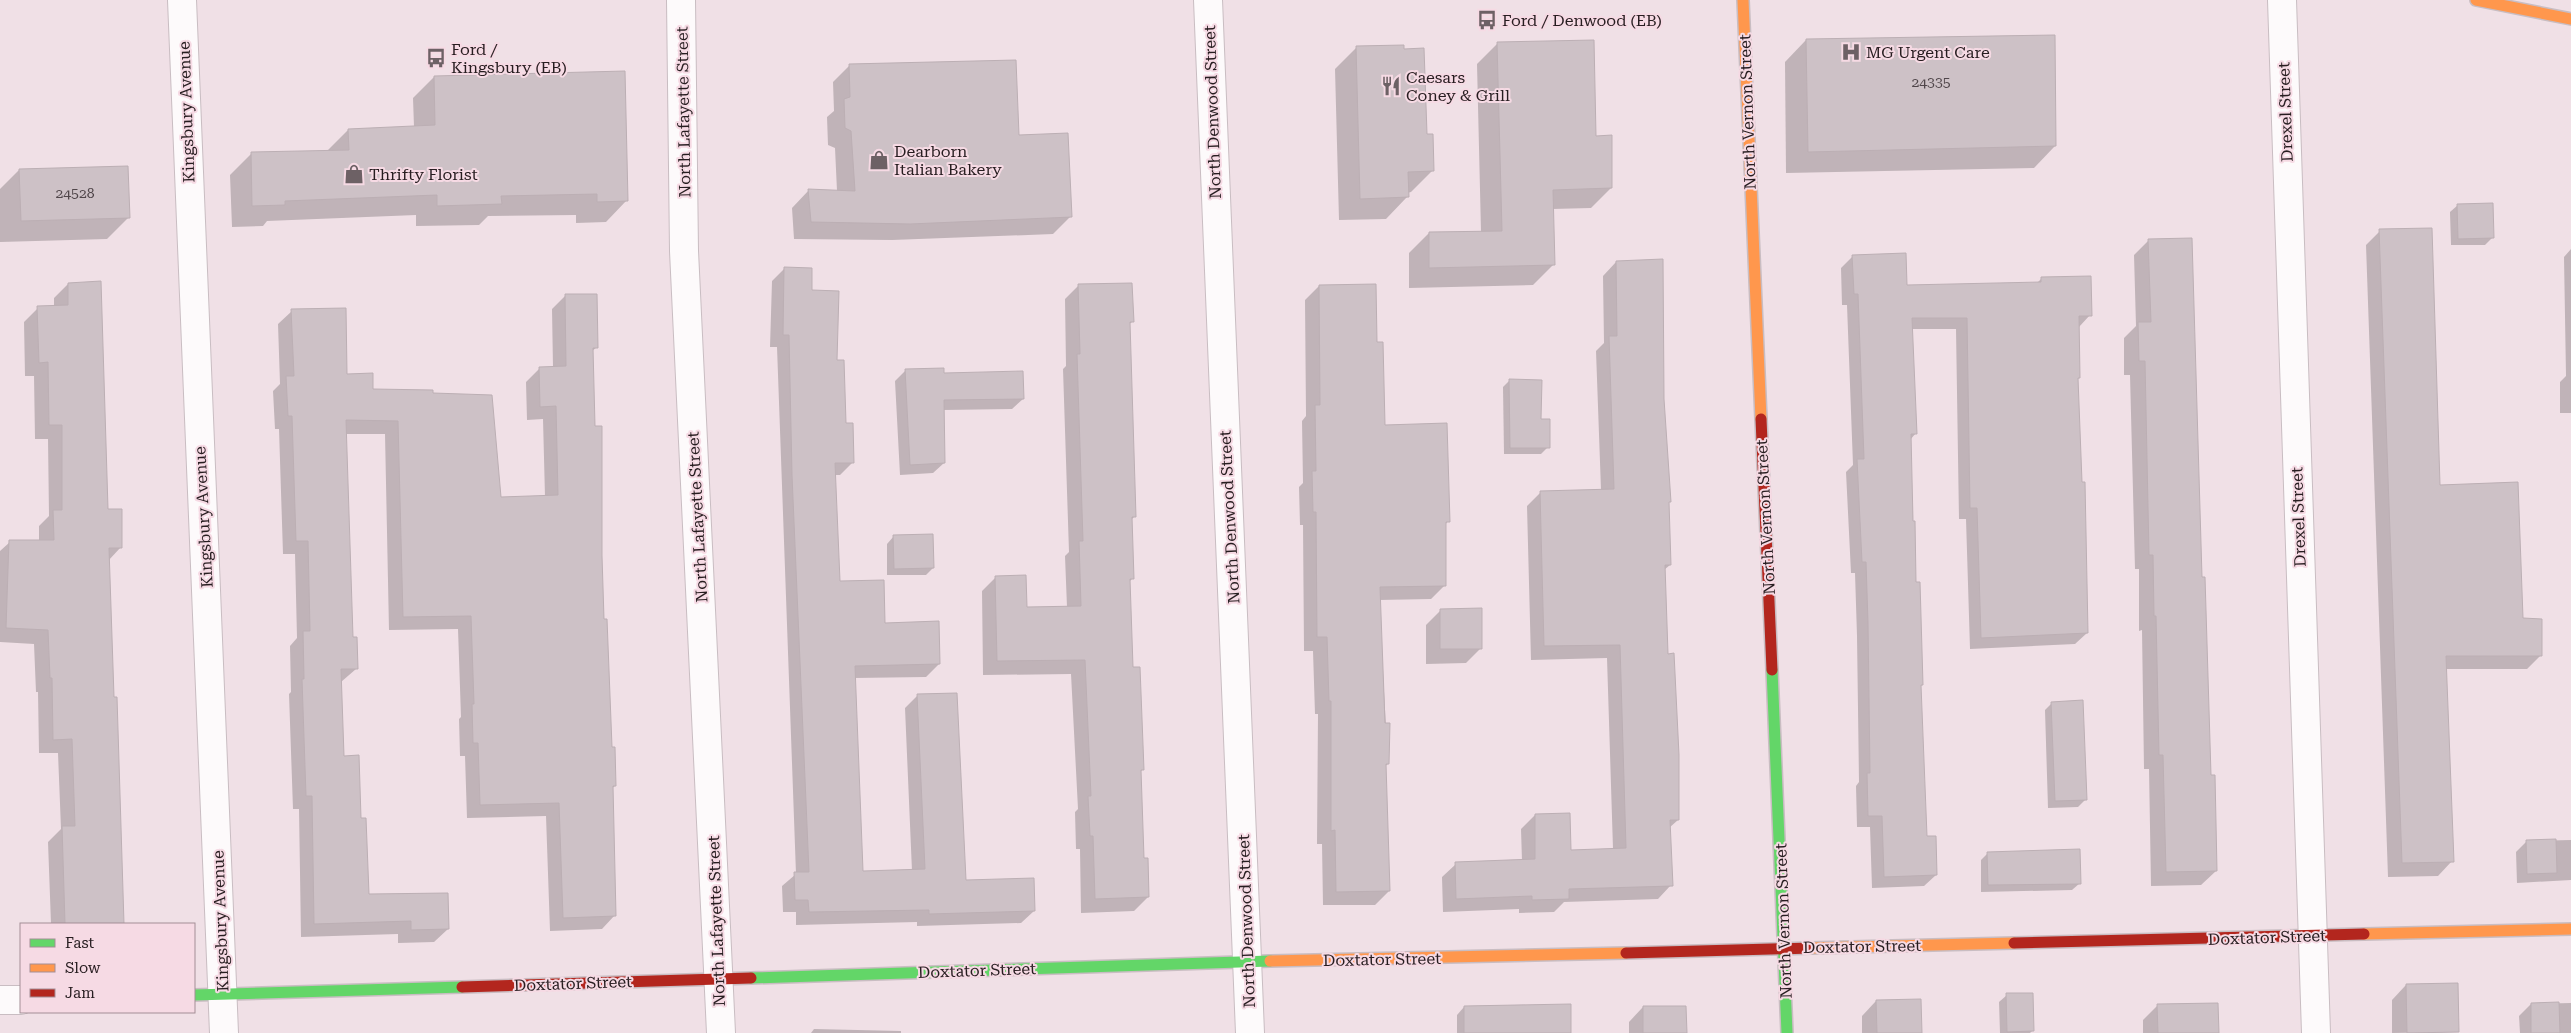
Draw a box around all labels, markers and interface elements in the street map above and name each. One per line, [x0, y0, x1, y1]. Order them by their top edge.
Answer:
bus stop icon: Ford / Denwood (EB) [1476, 9, 1498, 31]
place label: Ford / Denwood (EB) [1502, 11, 1662, 30]
street label: North Denwood Street [1200, 25, 1225, 199]
street label: North Lafayette Street [673, 26, 694, 198]
street label: North Vernon Street [1735, 34, 1760, 190]
place label: Ford / Kingsbury (EB) [451, 40, 567, 77]
street label: Kingsbury Avenue [175, 41, 198, 183]
hospital icon: MG Urgent Care [1840, 41, 1862, 63]
place label: MG Urgent Care [1866, 43, 1990, 62]
bus stop icon: Ford / Kingsbury (EB) [425, 47, 447, 69]
street label: Drexel Street [2274, 62, 2297, 162]
place label: Caesars Coney & Grill [1406, 68, 1510, 105]
house number: 24335 [1911, 74, 1951, 90]
restaurant icon: Caesars Coney & Grill [1380, 75, 1402, 97]
place label: Dearborn Italian Bakery [894, 142, 1002, 179]
shop icon: Dearborn Italian Bakery [868, 149, 890, 171]
shop icon: Thrifty Florist [343, 163, 365, 185]
place label: Thrifty Florist [369, 165, 478, 184]
house number: 24528 [55, 185, 95, 201]
street label: North Denwood Street [1215, 430, 1244, 604]
street label: North Lafayette Street [684, 431, 711, 603]
street label: North Vernon Street [1752, 439, 1779, 595]
street label: Kingsbury Avenue [190, 445, 217, 588]
street label: Drexel Street [2287, 467, 2310, 567]
street label: North Denwood Street [1234, 834, 1259, 1008]
street label: North Lafayette Street [704, 835, 729, 1007]
street label: North Vernon Street [1771, 843, 1796, 999]
street label: Kingsbury Avenue [209, 850, 232, 992]
legend [20, 923, 195, 1013]
street label: Doxtator Street [2208, 926, 2326, 949]
text: Fast [65, 934, 95, 952]
street label: Doxtator Street [1803, 936, 1921, 957]
street label: Doxtator Street [1323, 949, 1441, 970]
text: Slow [65, 959, 101, 977]
street label: Doxtator Street [918, 959, 1036, 982]
street label: Doxtator Street [514, 972, 632, 995]
text: Jam [65, 984, 95, 1002]

